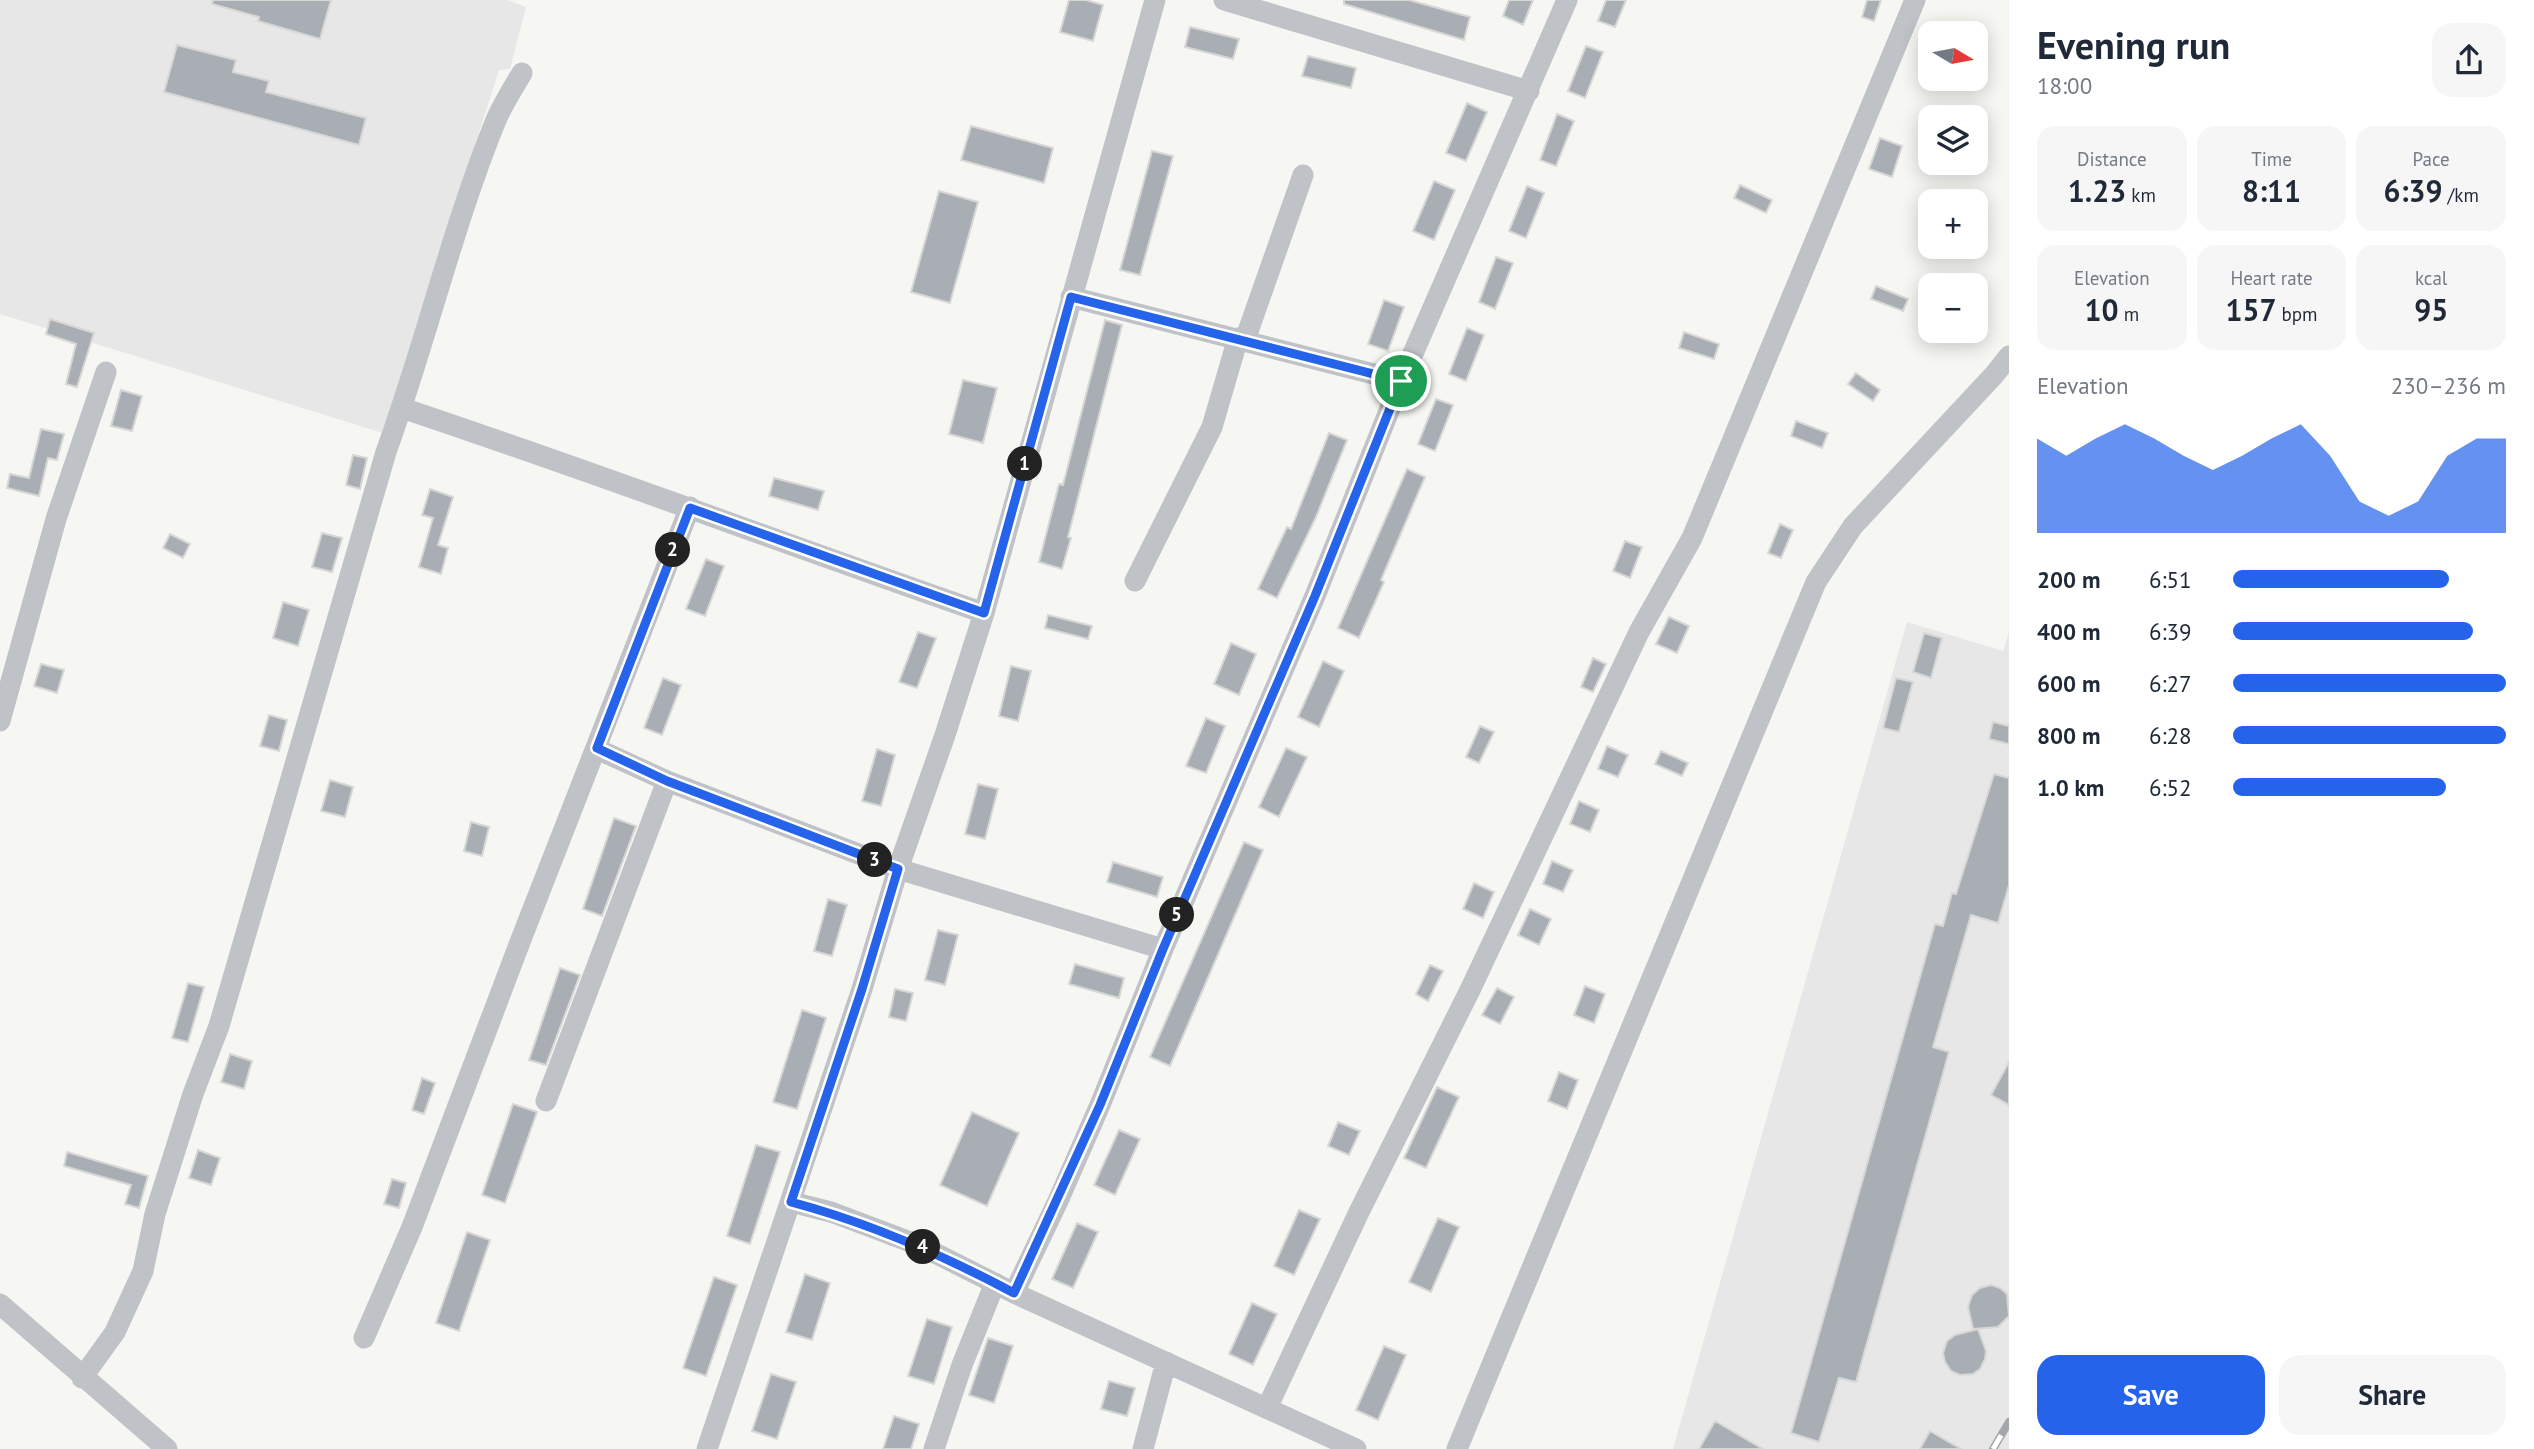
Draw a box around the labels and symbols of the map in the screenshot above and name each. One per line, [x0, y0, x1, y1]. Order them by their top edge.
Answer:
north arrow [1918, 21, 1988, 91]
pin [1371, 351, 1431, 411]
pin: 1 [1007, 447, 1042, 482]
pin: 2 [656, 532, 690, 568]
pin: 3 [858, 842, 892, 878]
pin: 5 [1160, 898, 1194, 932]
pin: 4 [906, 1230, 940, 1264]

